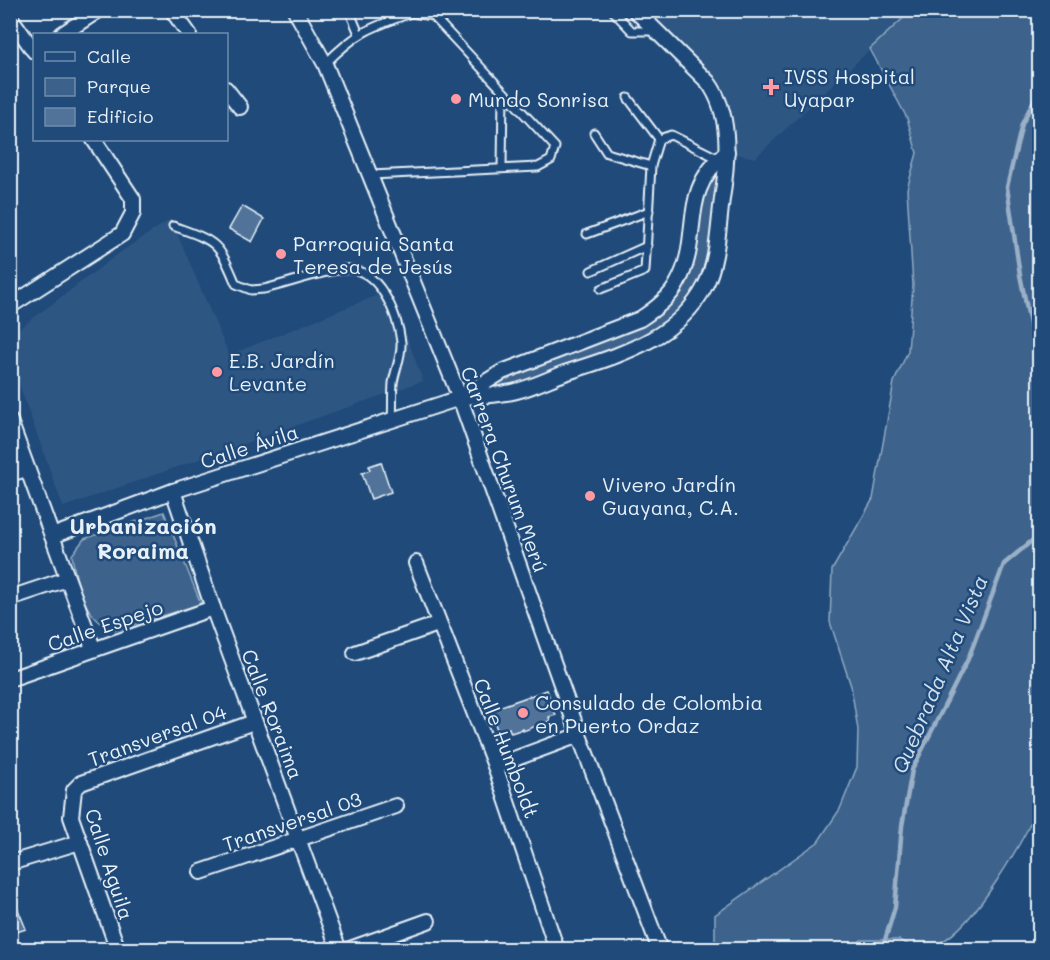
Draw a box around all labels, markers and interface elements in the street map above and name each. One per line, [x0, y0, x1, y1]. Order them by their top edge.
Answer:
legend [33, 33, 228, 141]
text: Calle [87, 44, 131, 68]
place label: IVSS Hospital Uyapar [784, 63, 915, 112]
text: Parque [87, 74, 151, 98]
marker: IVSS Hospital Uyapar [762, 78, 780, 96]
place label: Mundo Sonrisa [468, 86, 609, 112]
marker: Mundo Sonrisa [449, 92, 463, 106]
text: Edificio [87, 104, 154, 128]
place label: Parroquia Santa Teresa de Jesús [293, 230, 454, 279]
marker: Parroquia Santa Teresa de Jesús [274, 247, 288, 261]
place label: E.B. Jardín Levante [229, 347, 335, 396]
street label: Carrera Churum Merú [456, 362, 554, 576]
marker: E.B. Jardín Levante [210, 365, 224, 379]
street label: Calle Ávila [197, 418, 301, 474]
place label: Vivero Jardín Guayana, C.A. [602, 471, 739, 520]
marker: Vivero Jardín Guayana, C.A. [583, 489, 597, 503]
district label: Urbanización Roraima [69, 511, 217, 565]
water label: Quebrada Alta Vista [885, 571, 993, 777]
street label: Calle Espejo [44, 593, 166, 657]
street label: Calle Roraima [236, 645, 310, 783]
street label: Calle Humboldt [468, 674, 546, 822]
place label: Consulado de Colombia en Puerto Ordaz [535, 689, 763, 738]
street label: Transversal 04 [84, 698, 230, 772]
marker: Consulado de Colombia en Puerto Ordaz [516, 706, 530, 720]
street label: Transversal 03 [219, 785, 365, 857]
street label: Calle Aguila [80, 805, 140, 923]

